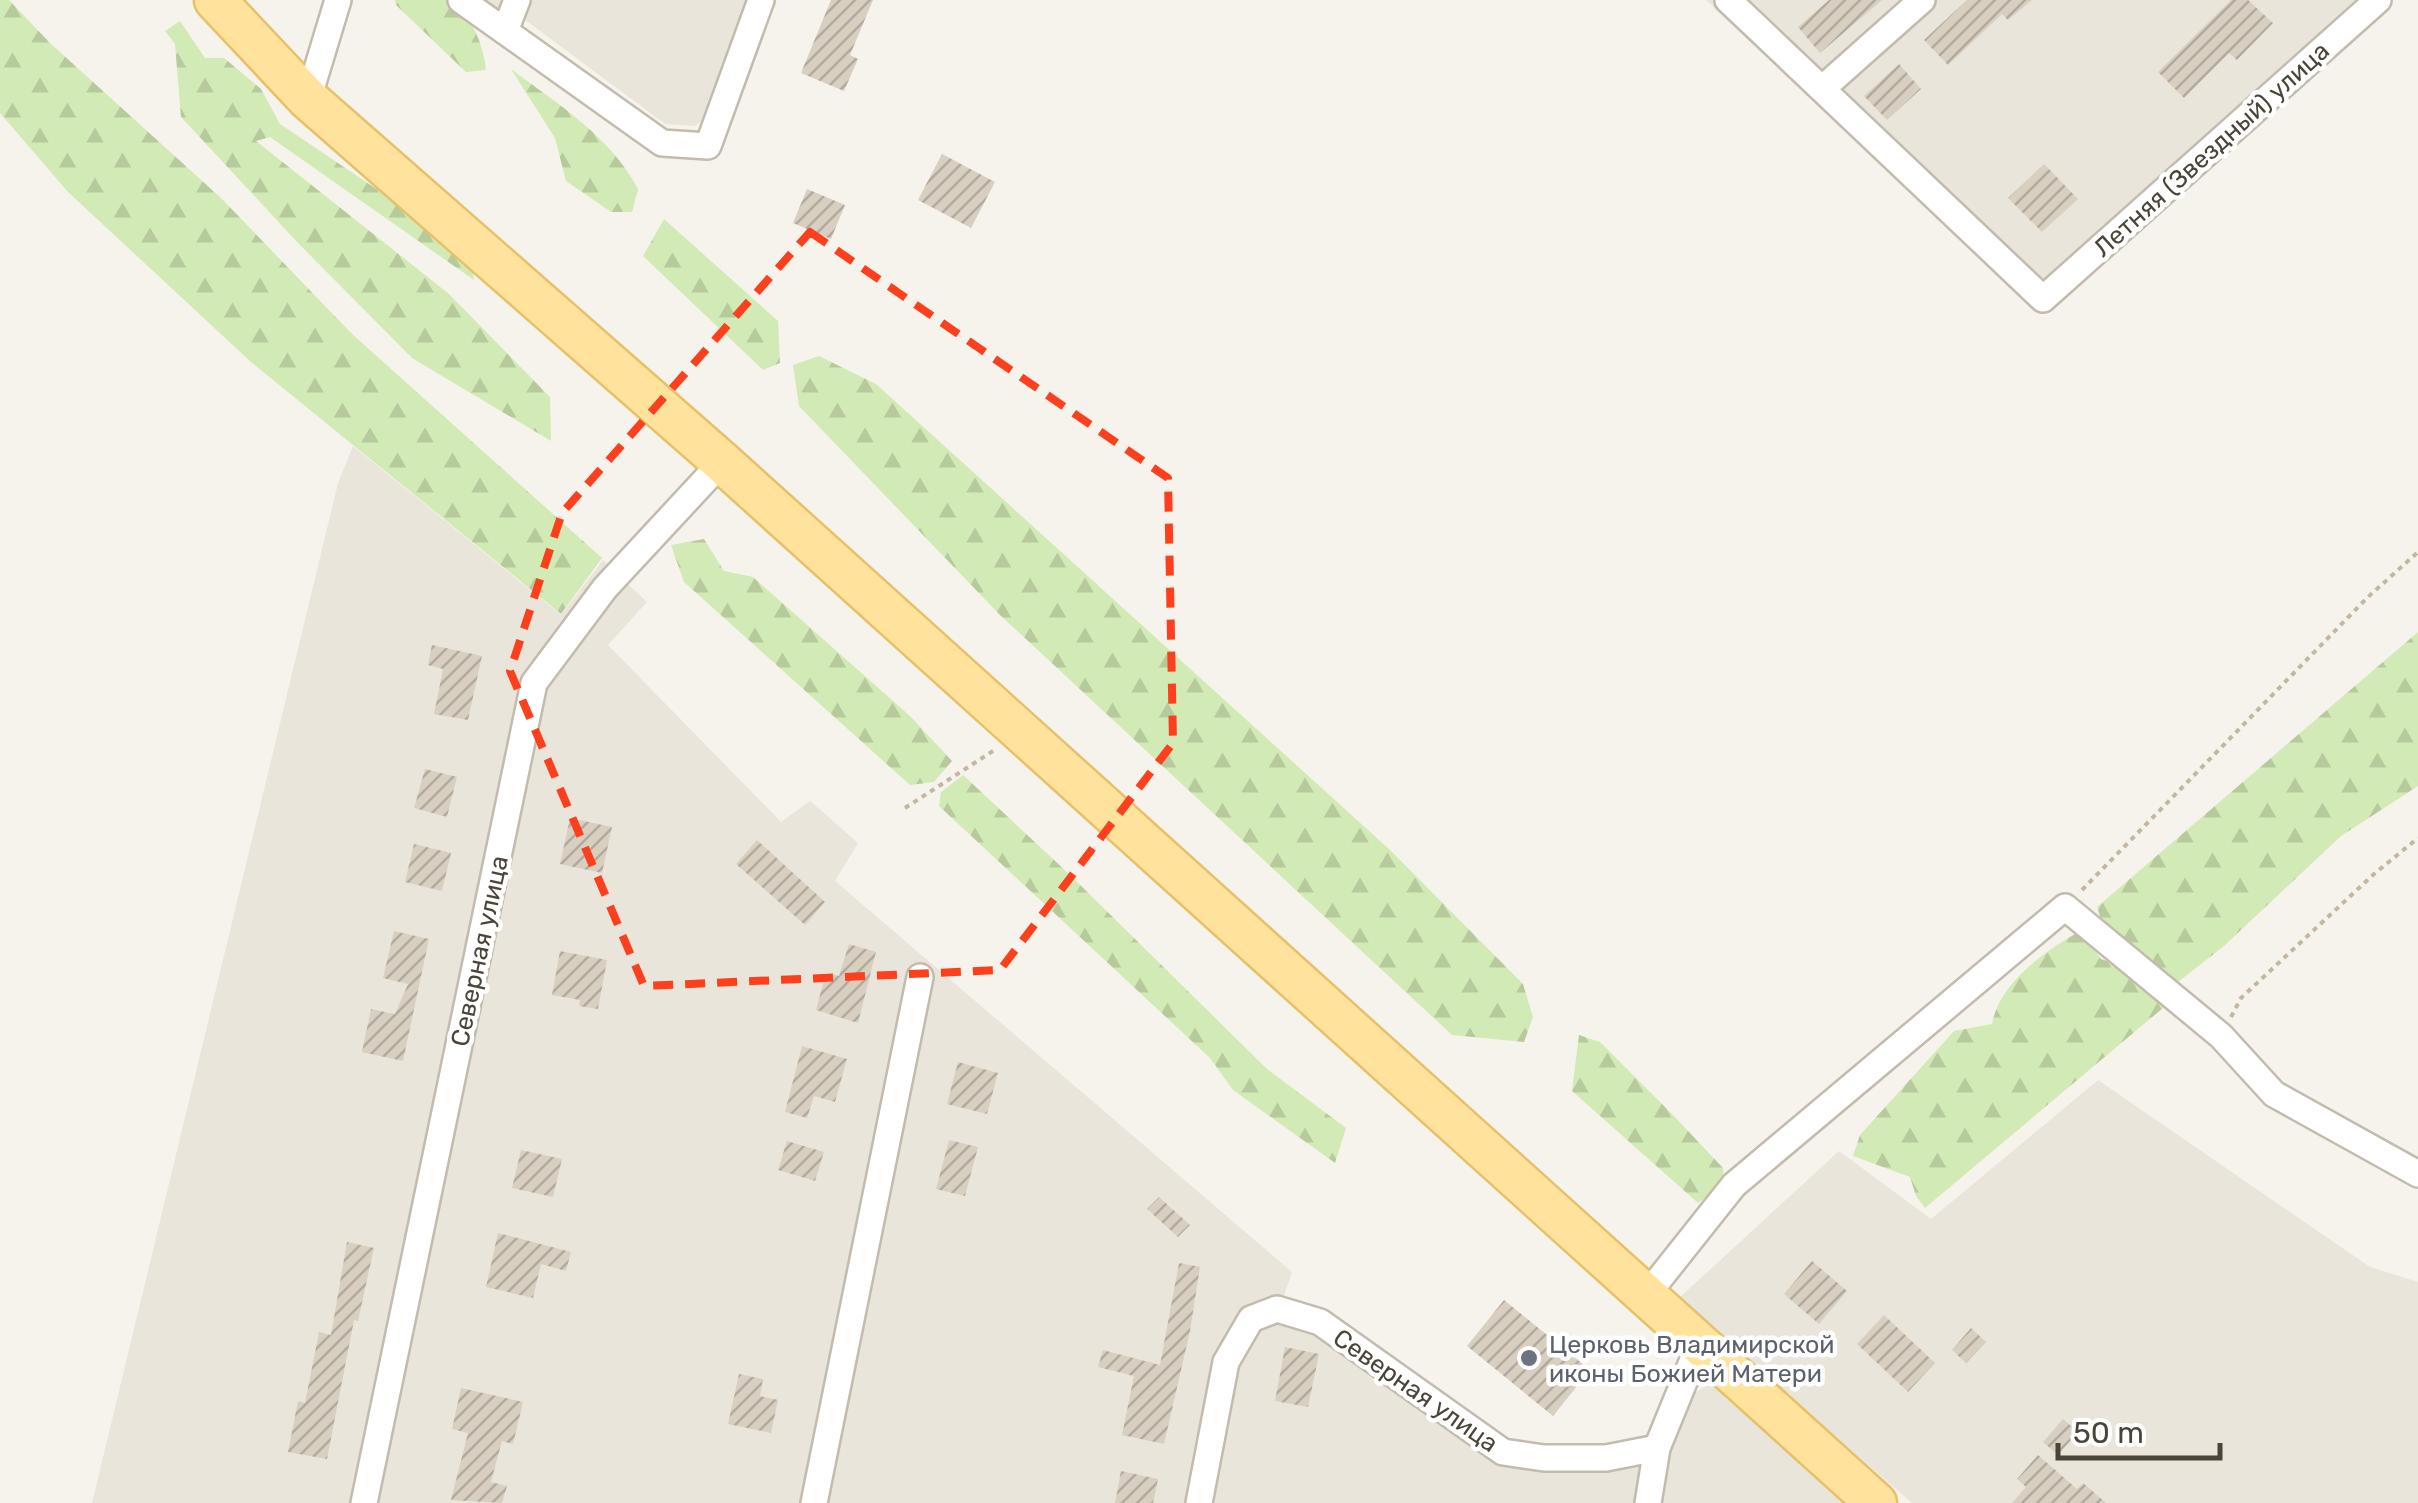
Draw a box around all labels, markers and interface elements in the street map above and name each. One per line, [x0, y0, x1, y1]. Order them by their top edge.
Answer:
street label: Летняя (Звездный) улица [2088, 36, 2335, 263]
street label: Северная улица [445, 853, 514, 1049]
street label: Северная улица [1328, 1323, 1504, 1458]
place label: Церковь Владимирской иконы Божией Матери [1549, 1330, 1835, 1388]
marker: Церковь Владимирской иконы Божией Матери [1518, 1347, 1540, 1369]
scale bar [2058, 1398, 2220, 1460]
text: 50 m [2073, 1415, 2144, 1451]

